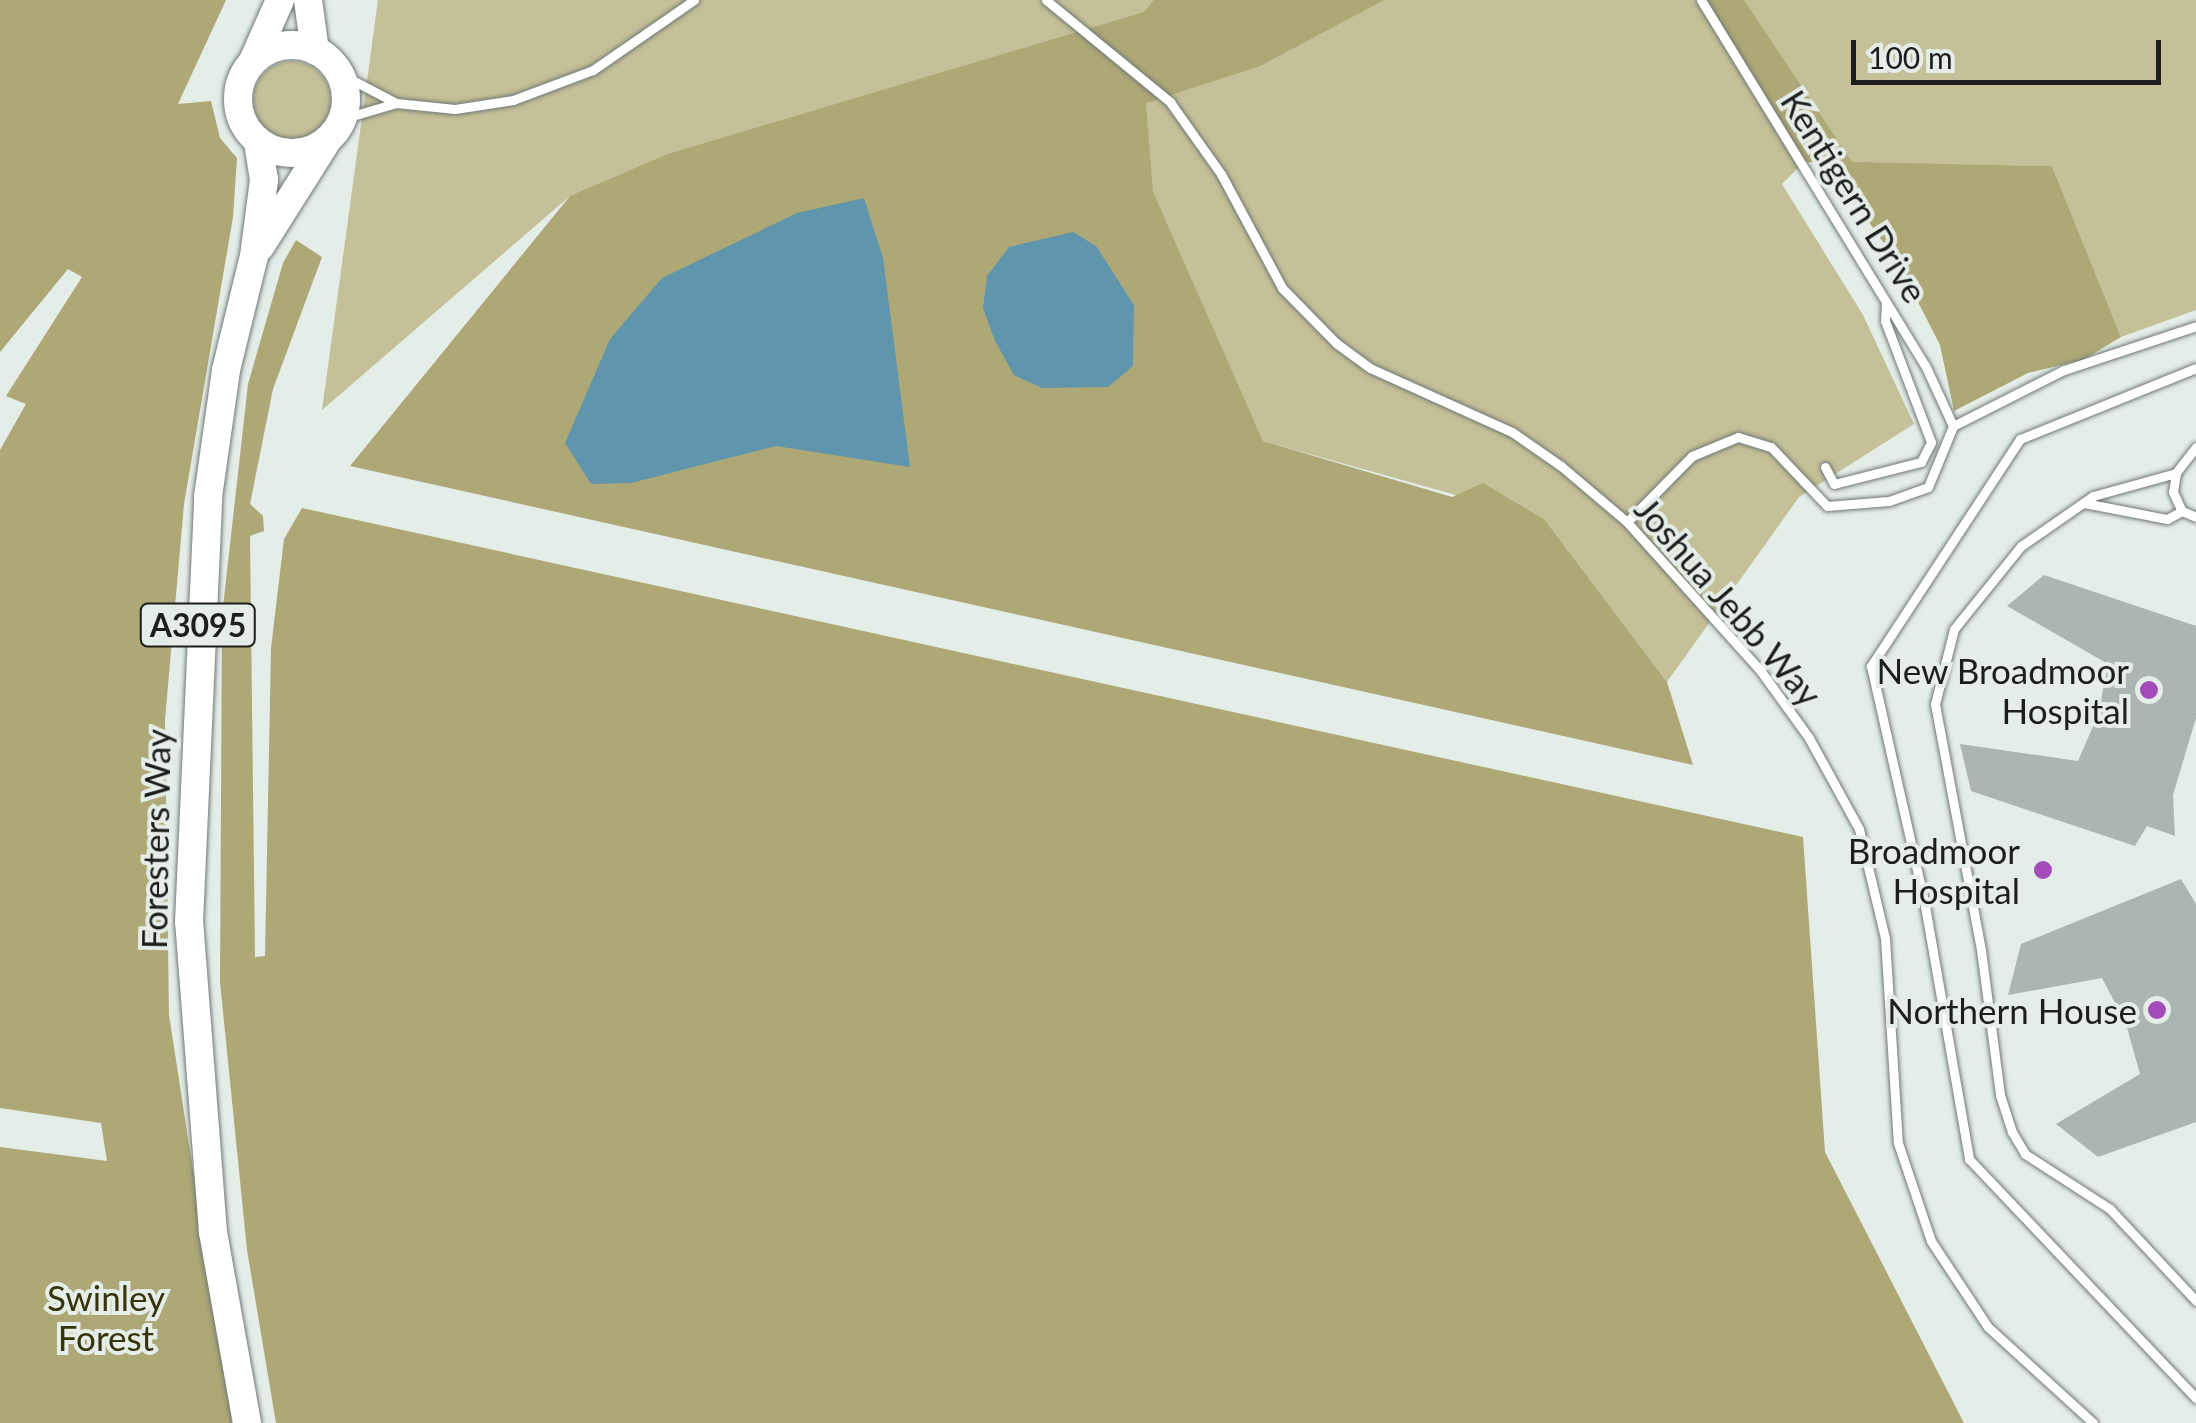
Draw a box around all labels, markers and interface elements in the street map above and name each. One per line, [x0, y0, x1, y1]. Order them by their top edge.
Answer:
scale bar [1856, 20, 2166, 82]
text: 100 m [1868, 39, 1953, 75]
street label: Kentigern Drive [1773, 82, 1937, 310]
street label: Joshua Jebb Way [1626, 487, 1832, 715]
road number: A3095 [138, 598, 258, 652]
place label: New Broadmoor Hospital [1876, 649, 2129, 731]
marker: New Broadmoor Hospital [2138, 679, 2160, 701]
street label: Foresters Way [132, 728, 178, 950]
place label: Broadmoor Hospital [1848, 829, 2020, 911]
marker: Broadmoor Hospital [2030, 857, 2056, 883]
place label: Northern House [1887, 989, 2137, 1031]
marker: Northern House [2146, 999, 2168, 1021]
park label: Swinley Forest [47, 1276, 165, 1358]

